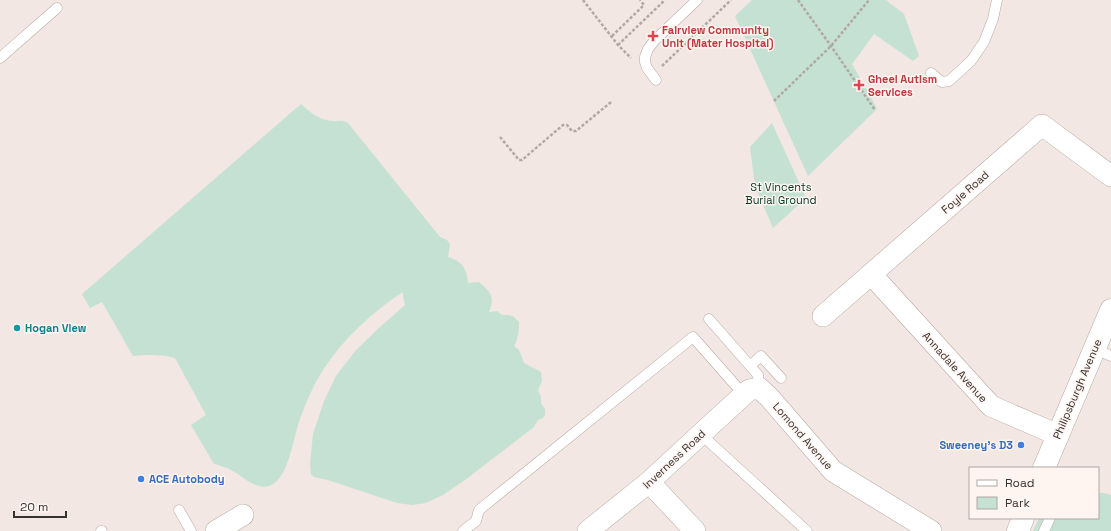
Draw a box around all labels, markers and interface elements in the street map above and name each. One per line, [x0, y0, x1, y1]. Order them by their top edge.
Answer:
place label: Fairview Community Unit (Mater Hospital) [662, 23, 774, 51]
marker: Fairview Community Unit (Mater Hospital) [647, 30, 659, 42]
place label: Gheel Autism Services [868, 72, 937, 99]
marker: Gheel Autism Services [853, 79, 865, 91]
street label: Foyle Road [938, 168, 992, 216]
park label: St Vincents Burial Ground [745, 180, 817, 207]
place label: Hogan View [25, 321, 87, 335]
marker: Hogan View [12, 323, 22, 333]
street label: Annadale Avenue [919, 329, 991, 405]
street label: Philipsburgh Avenue [1050, 337, 1104, 441]
street label: Lomond Avenue [770, 400, 836, 472]
street label: Inverness Road [640, 426, 708, 492]
place label: Sweeney's D3 [939, 438, 1013, 452]
marker: Sweeney's D3 [1016, 440, 1026, 450]
legend [969, 467, 1099, 519]
place label: ACE Autobody [149, 472, 225, 486]
marker: ACE Autobody [136, 474, 146, 484]
text: Road [1005, 475, 1034, 491]
scale bar [14, 493, 66, 519]
text: Park [1005, 495, 1030, 511]
text: 20 m [20, 499, 48, 515]

